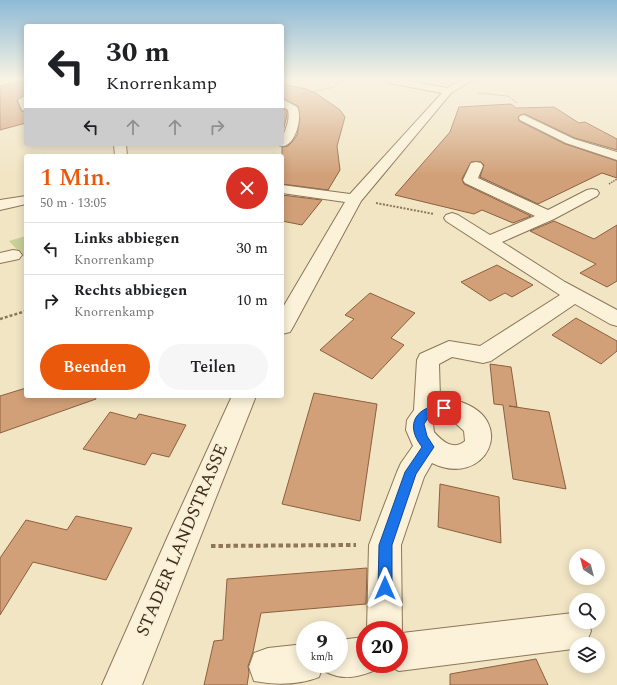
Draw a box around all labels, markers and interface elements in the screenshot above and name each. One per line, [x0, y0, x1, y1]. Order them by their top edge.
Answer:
text: 30 m [106, 31, 170, 74]
icon: left [40, 40, 92, 92]
text: Knorrenkamp [106, 70, 217, 97]
icon: left [80, 116, 102, 138]
icon: ahead [122, 116, 144, 138]
icon: ahead [164, 116, 186, 138]
icon: right [206, 116, 228, 138]
text: 1 Min. [40, 160, 111, 196]
button: close [226, 167, 268, 209]
text: 50 m · 13:05 [40, 193, 106, 213]
text: Links abbiegen [74, 227, 179, 250]
text: 30 m [236, 237, 268, 260]
icon: left [40, 238, 62, 260]
text: Knorrenkamp [74, 250, 154, 270]
text: Rechts abbiegen [74, 279, 187, 302]
text: 10 m [236, 289, 268, 312]
icon: right [40, 290, 62, 312]
text: Knorrenkamp [74, 302, 154, 322]
button: Beenden [40, 344, 150, 390]
button: Teilen [158, 344, 268, 390]
pin [427, 391, 461, 425]
icon: arrive [433, 397, 455, 419]
street label: STADER LANDSTRASSE [129, 439, 235, 641]
north arrow [569, 549, 605, 585]
map controls [569, 549, 605, 673]
position arrow [364, 567, 406, 609]
button: search [569, 593, 605, 629]
speed limit sign: 20 [356, 621, 408, 673]
text: 9 [316, 627, 328, 657]
button: layers [569, 637, 605, 673]
text: km/h [311, 649, 333, 665]

